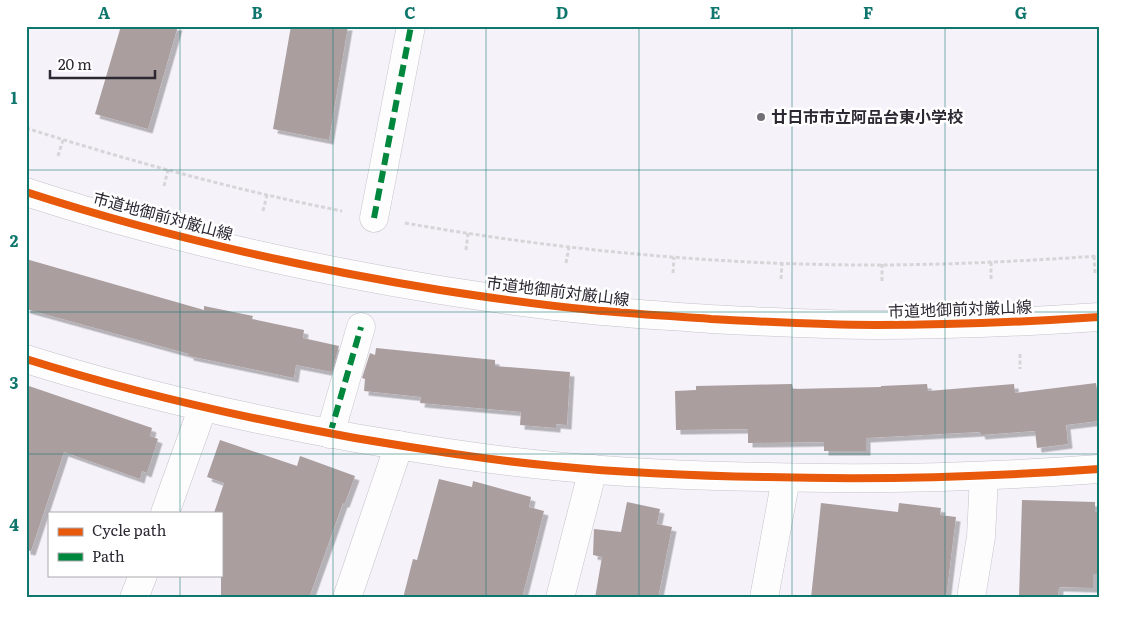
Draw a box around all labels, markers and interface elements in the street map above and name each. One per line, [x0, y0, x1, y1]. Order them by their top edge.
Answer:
text: A [98, 0, 110, 24]
text: B [251, 0, 263, 24]
text: C [404, 0, 416, 24]
text: D [556, 0, 568, 24]
text: E [710, 0, 721, 24]
text: F [863, 0, 873, 24]
text: G [1015, 0, 1027, 24]
scale bar [50, 48, 155, 80]
text: 20 m [58, 52, 92, 75]
text: 1 [11, 85, 18, 109]
place label: 廿日市市立阿品台東小学校 [771, 104, 963, 128]
marker: 廿日市市立阿品台東小学校 [755, 111, 767, 123]
street label: 市道地御前対厳山線 [91, 185, 236, 245]
text: 2 [10, 228, 19, 252]
street label: 市道地御前対厳山線 [485, 269, 631, 311]
street label: 市道地御前対厳山線 [888, 293, 1032, 323]
text: 3 [10, 370, 19, 394]
text: 4 [9, 512, 19, 536]
legend [48, 512, 222, 576]
text: Cycle path [92, 518, 167, 541]
text: Path [92, 544, 125, 567]

